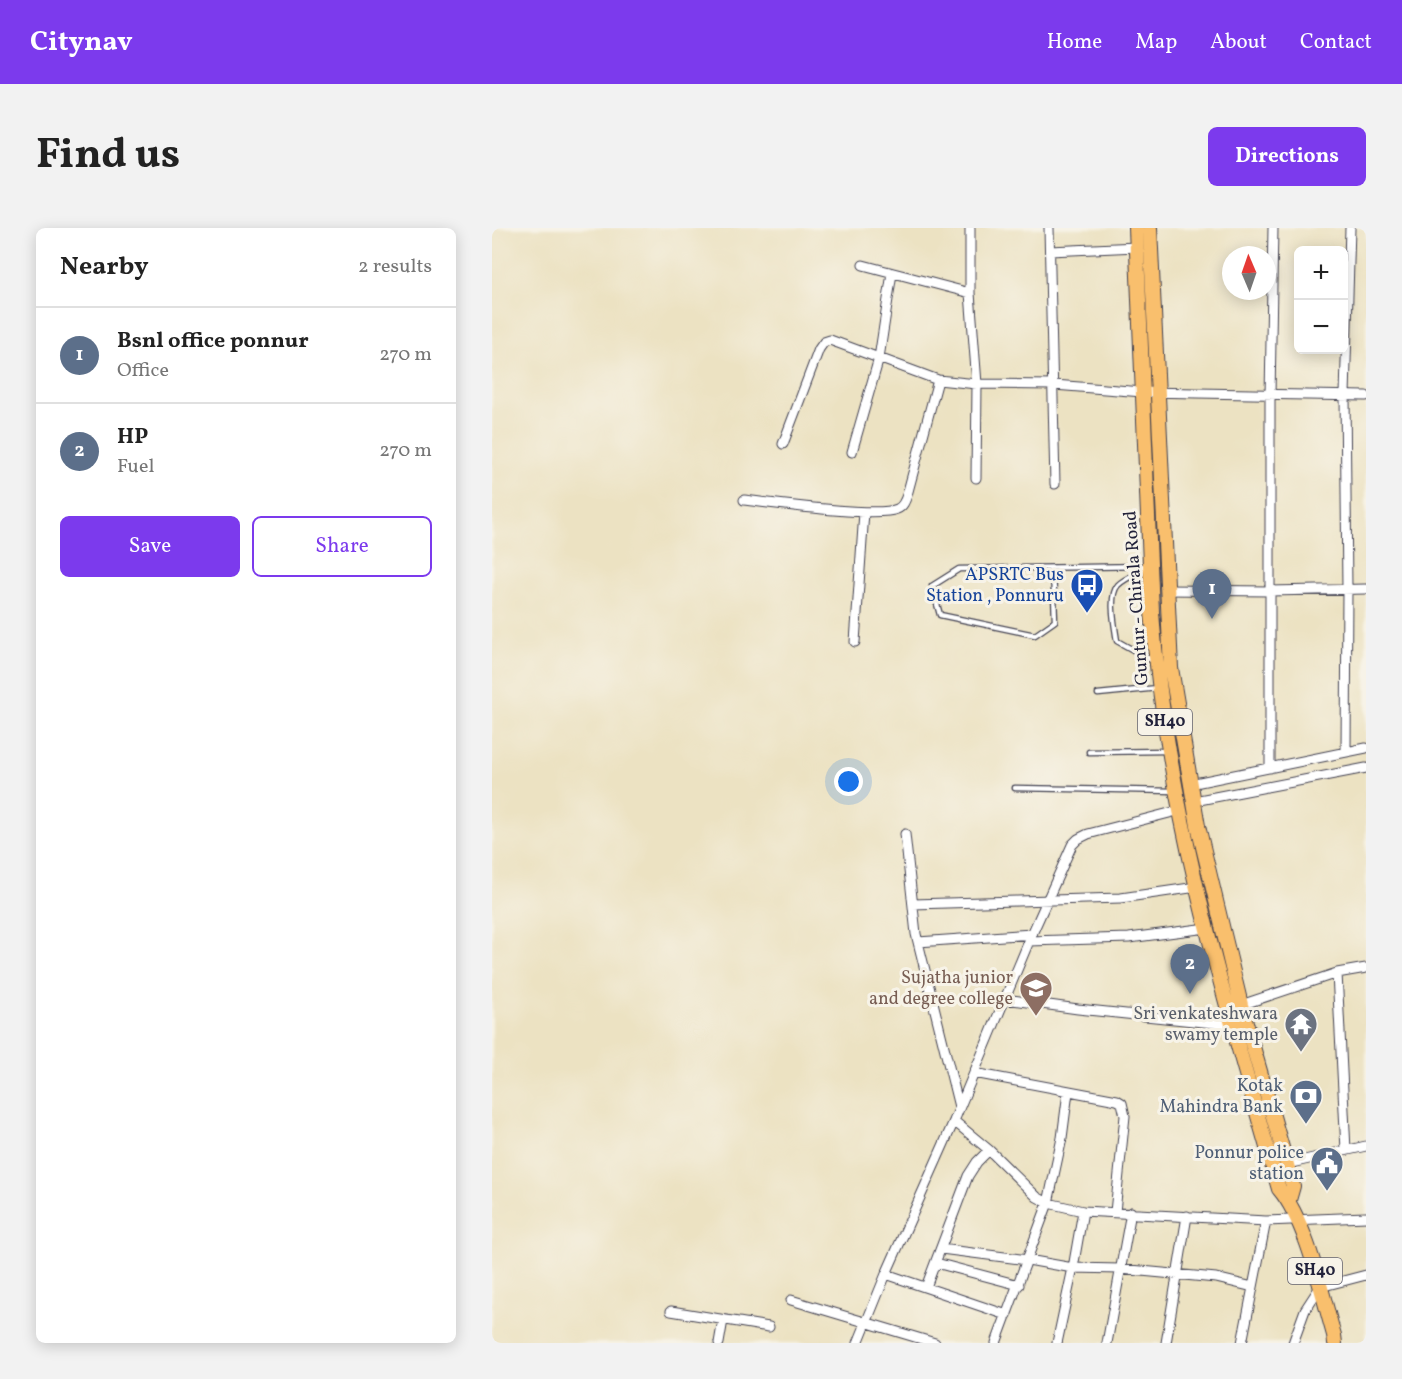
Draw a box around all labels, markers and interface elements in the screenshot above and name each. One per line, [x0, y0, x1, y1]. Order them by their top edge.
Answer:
text: Citynav [30, 23, 133, 62]
text: Home [1047, 28, 1102, 57]
text: Map [1135, 28, 1177, 57]
text: About [1210, 28, 1267, 57]
text: Contact [1300, 28, 1372, 57]
text: Find us [36, 127, 180, 186]
button: Directions [1208, 127, 1366, 186]
north arrow [1222, 246, 1276, 300]
map controls [1294, 246, 1348, 354]
button: + [1294, 246, 1348, 300]
text: Nearby [60, 249, 149, 285]
text: 2 results [358, 253, 432, 281]
button: − [1294, 300, 1348, 354]
text: Bsnl office ponnur [117, 326, 309, 357]
text: 1 [75, 341, 84, 369]
text: 270 m [379, 341, 432, 369]
text: Office [117, 357, 169, 385]
text: HP [117, 422, 148, 453]
text: 2 [74, 437, 85, 465]
text: 270 m [379, 437, 432, 465]
text: Fuel [117, 453, 154, 481]
street label: Guntur - Chirala Road [1118, 510, 1156, 686]
button: Save [60, 516, 240, 577]
button: Share [252, 516, 432, 577]
place label: APSRTC Bus Station , Ponnuru [926, 563, 1064, 609]
bus stop icon: APSRTC Bus Station , Ponnuru [1069, 567, 1105, 614]
pin: 1 [1192, 570, 1232, 619]
road number: SH40 [1138, 709, 1192, 735]
your location [834, 767, 863, 796]
pin: 2 [1170, 944, 1210, 994]
place label: Sujatha junior and degree college [869, 966, 1013, 1012]
school or university icon: Sujatha junior and degree college [1018, 970, 1054, 1017]
place label: Sri venkateshwara swamy temple [1133, 1002, 1278, 1048]
temple icon: Sri venkateshwara swamy temple [1283, 1006, 1319, 1053]
place label: Kotak Mahindra Bank [1159, 1074, 1283, 1120]
bank icon: Kotak Mahindra Bank [1288, 1078, 1324, 1125]
place label: Ponnur police station [1194, 1141, 1304, 1187]
public building icon: Ponnur police station [1309, 1145, 1345, 1192]
road number: SH40 [1288, 1258, 1342, 1284]

